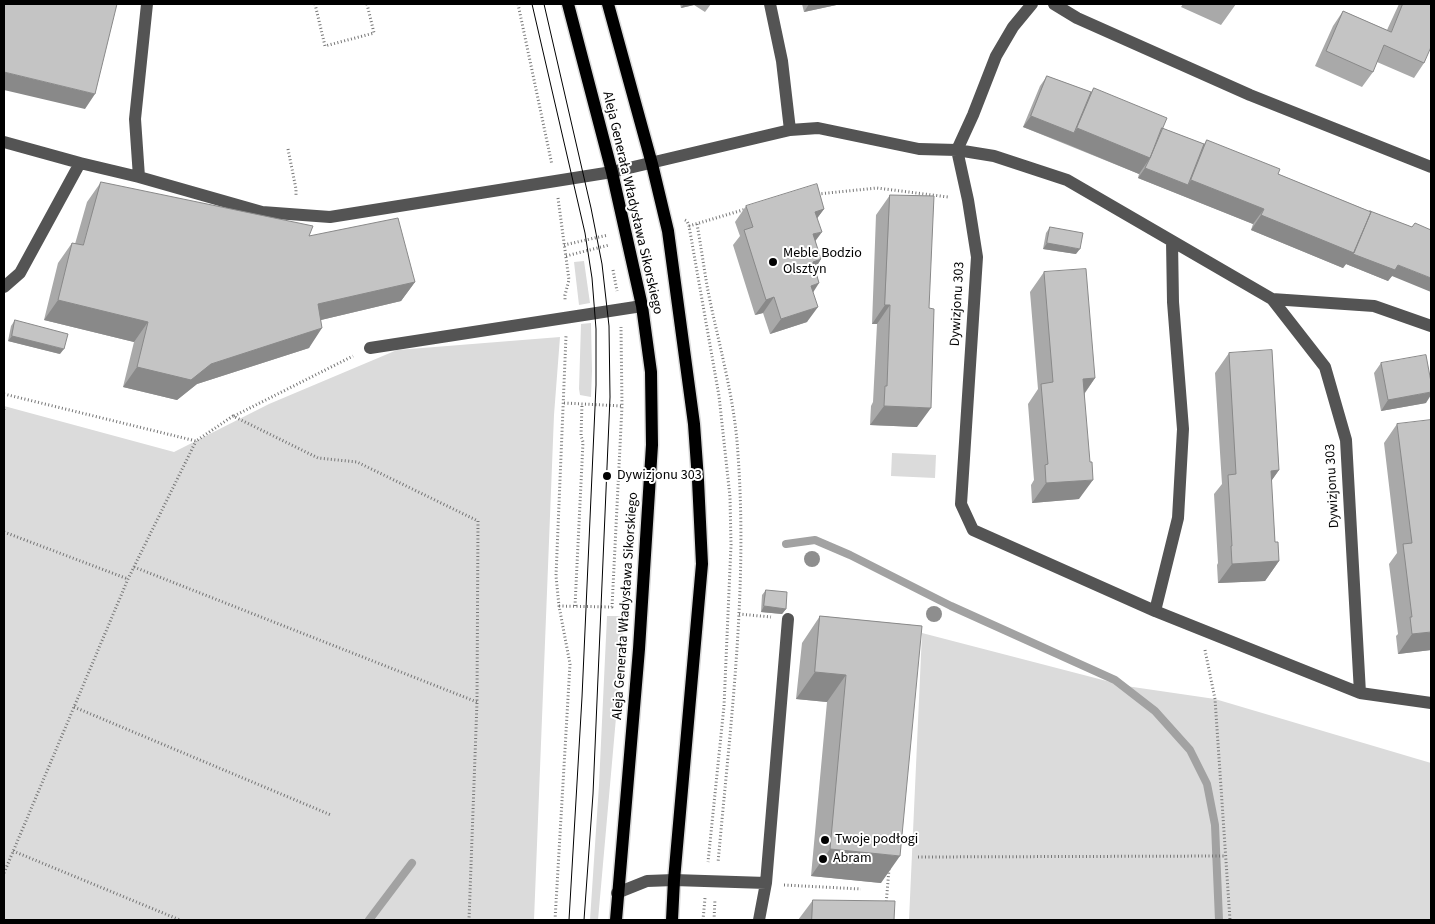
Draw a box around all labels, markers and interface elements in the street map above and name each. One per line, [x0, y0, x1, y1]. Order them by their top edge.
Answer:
street label: Aleja Generała Władysława Sikorskiego [598, 90, 666, 316]
place label: Meble Bodzio Olsztyn [783, 246, 862, 278]
marker: Meble Bodzio Olsztyn [767, 256, 779, 268]
street label: Dywizjonu 303 [947, 261, 969, 347]
street label: Dywizjonu 303 [1322, 443, 1344, 529]
place label: Dywizjonu 303 [617, 468, 702, 484]
marker: Dywizjonu 303 [601, 470, 613, 482]
street label: Aleja Generała Władysława Sikorskiego [610, 492, 642, 720]
place label: Twoje podłogi [835, 832, 918, 848]
marker: Twoje podłogi [819, 834, 831, 846]
place label: Abram [833, 851, 872, 867]
marker: Abram [817, 853, 829, 865]

